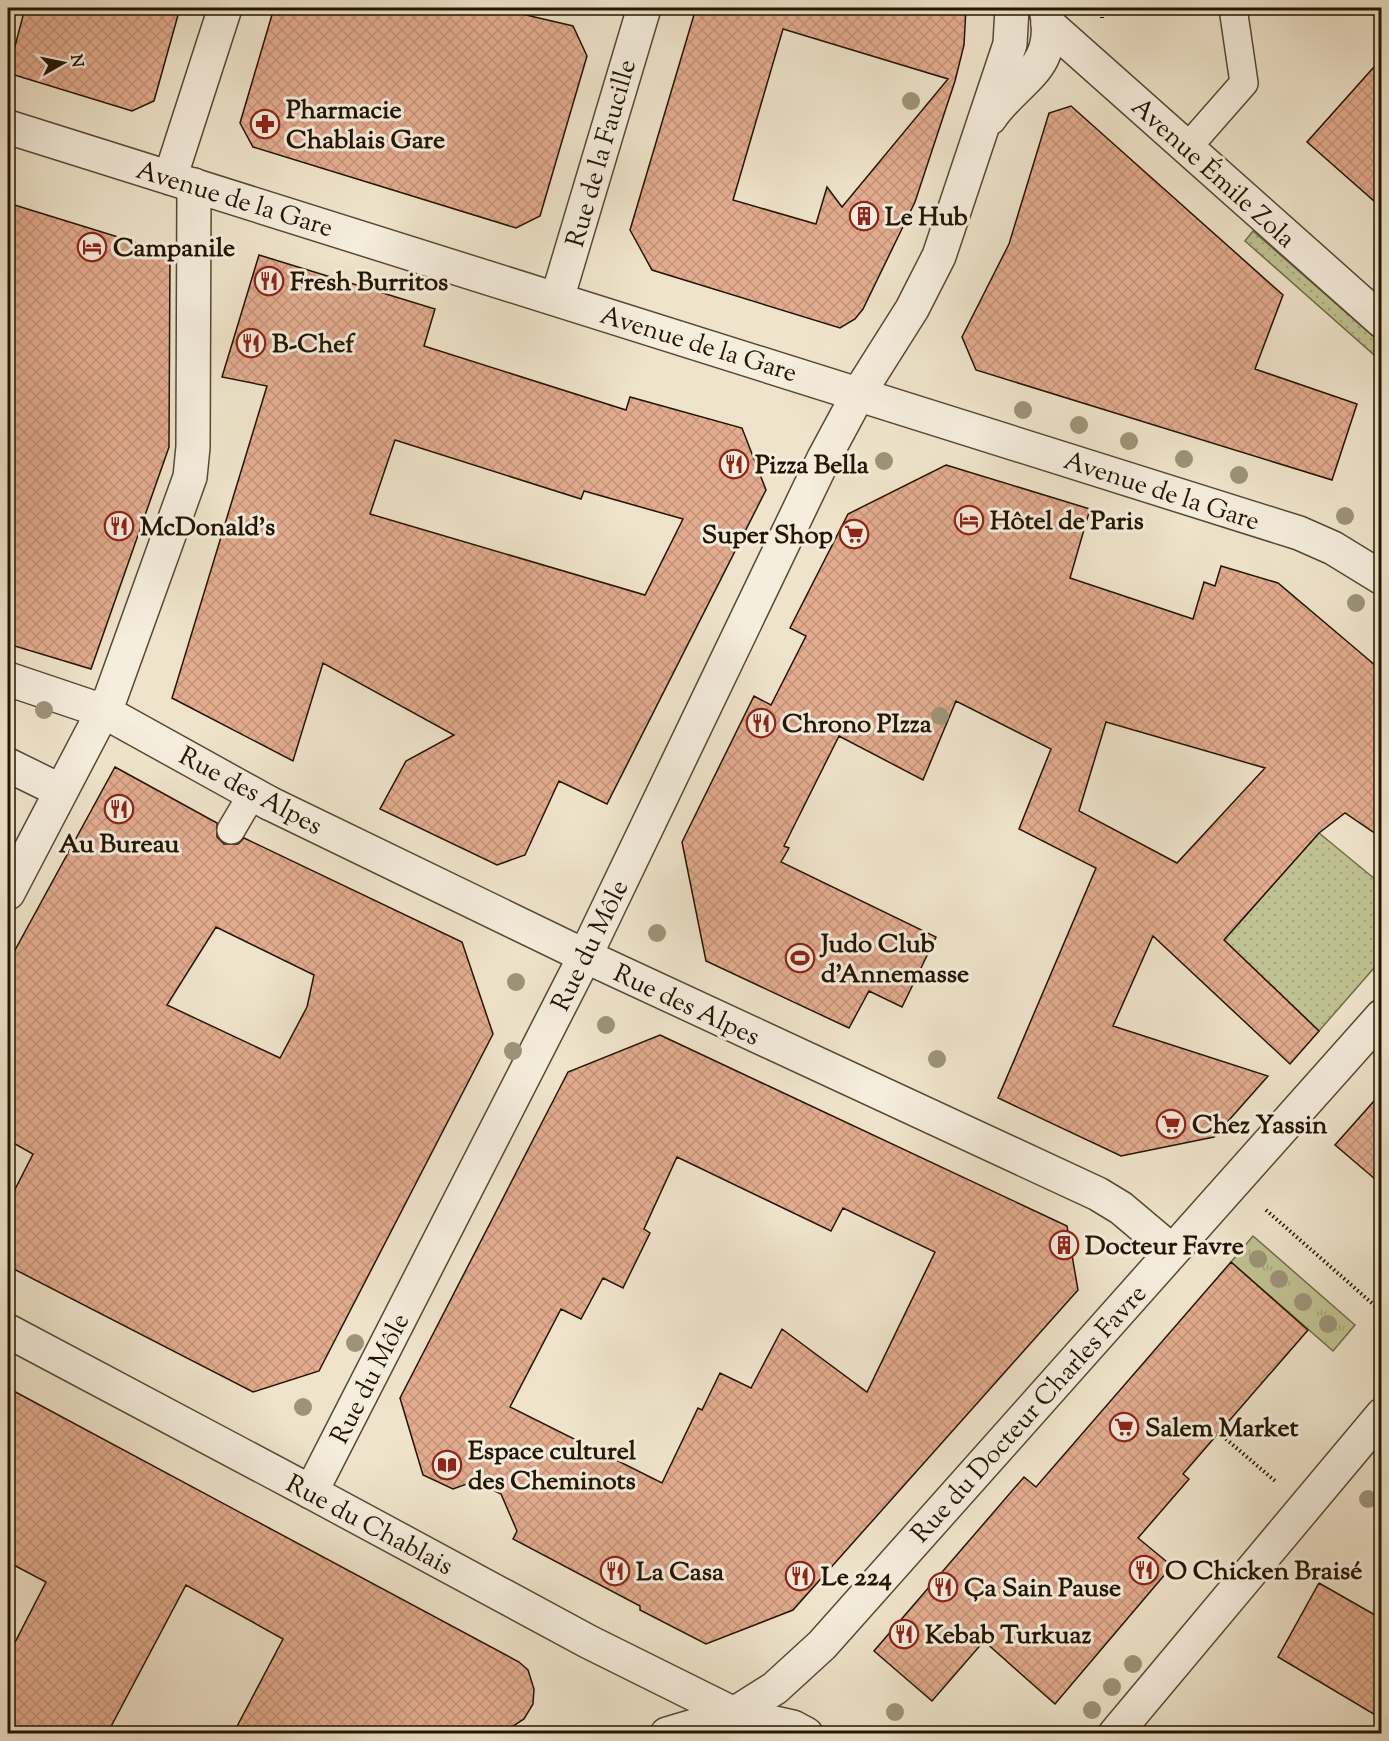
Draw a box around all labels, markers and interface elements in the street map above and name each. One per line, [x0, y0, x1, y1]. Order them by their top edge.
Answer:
north arrow [33, 33, 93, 93]
text: N [63, 53, 88, 69]
street label: Rue de la Faucille [558, 56, 647, 252]
street label: Avenue Émile Zola [1122, 90, 1303, 258]
place label: Pharmacie Chablais Gare [286, 93, 445, 160]
pharmacy icon: Pharmacie Chablais Gare [249, 108, 281, 140]
street label: Avenue de la Gare [131, 153, 337, 248]
building icon: Le Hub [848, 200, 880, 232]
place label: Le Hub [885, 200, 968, 237]
hotel icon: Campanile [76, 231, 108, 263]
place label: Campanile [113, 231, 235, 268]
restaurant icon: Fresh Burritos [253, 265, 285, 297]
place label: Fresh Burritos [290, 265, 448, 302]
street label: Avenue de la Gare [595, 298, 801, 393]
restaurant icon: B-Chef [235, 327, 267, 359]
place label: B-Chef [272, 327, 356, 364]
street label: Avenue de la Gare [1058, 443, 1264, 541]
restaurant icon: Pizza Bella [718, 448, 750, 480]
place label: Pizza Bella [755, 448, 869, 485]
hotel icon: Hôtel de Paris [953, 504, 985, 536]
place label: Hôtel de Paris [990, 504, 1144, 541]
restaurant icon: McDonald's [103, 510, 135, 542]
place label: McDonald's [140, 510, 275, 547]
place label: Super Shop [702, 518, 833, 555]
supermarket icon: Super Shop [838, 518, 870, 550]
restaurant icon: Chrono PIzza [745, 707, 777, 739]
place label: Chrono PIzza [782, 707, 932, 744]
street label: Rue des Alpes [172, 739, 328, 846]
restaurant icon: Au Bureau [103, 793, 135, 825]
place label: Au Bureau [59, 827, 179, 864]
street label: Rue du Môle [543, 874, 639, 1018]
place label: Judo Club d'Annemasse [819, 927, 969, 994]
sports icon: Judo Club d'Annemasse [784, 942, 816, 974]
street label: Rue des Alpes [607, 956, 765, 1056]
supermarket icon: Chez Yassin [1155, 1108, 1187, 1140]
place label: Chez Yassin [1192, 1108, 1328, 1145]
building icon: Docteur Favre [1048, 1229, 1080, 1261]
place label: Docteur Favre [1085, 1229, 1244, 1266]
street label: Rue du Docteur Charles Favre [903, 1277, 1156, 1552]
street label: Rue du Môle [322, 1307, 420, 1451]
supermarket icon: Salem Market [1108, 1411, 1140, 1443]
place label: Salem Market [1145, 1411, 1298, 1448]
place label: Espace culturel des Cheminots [468, 1434, 637, 1501]
library icon: Espace culturel des Cheminots [431, 1449, 463, 1481]
street label: Rue du Chablais [279, 1467, 459, 1586]
restaurant icon: O Chicken Braisé [1128, 1554, 1160, 1586]
place label: O Chicken Braisé [1165, 1554, 1362, 1591]
restaurant icon: La Casa [599, 1555, 631, 1587]
place label: La Casa [636, 1555, 724, 1592]
restaurant icon: Le 224 [784, 1560, 816, 1592]
place label: Le 224 [821, 1560, 892, 1597]
restaurant icon: Ça Sain Pause [927, 1571, 959, 1603]
place label: Ça Sain Pause [964, 1571, 1121, 1608]
restaurant icon: Kebab Turkuaz [888, 1618, 920, 1650]
place label: Kebab Turkuaz [925, 1618, 1091, 1655]

